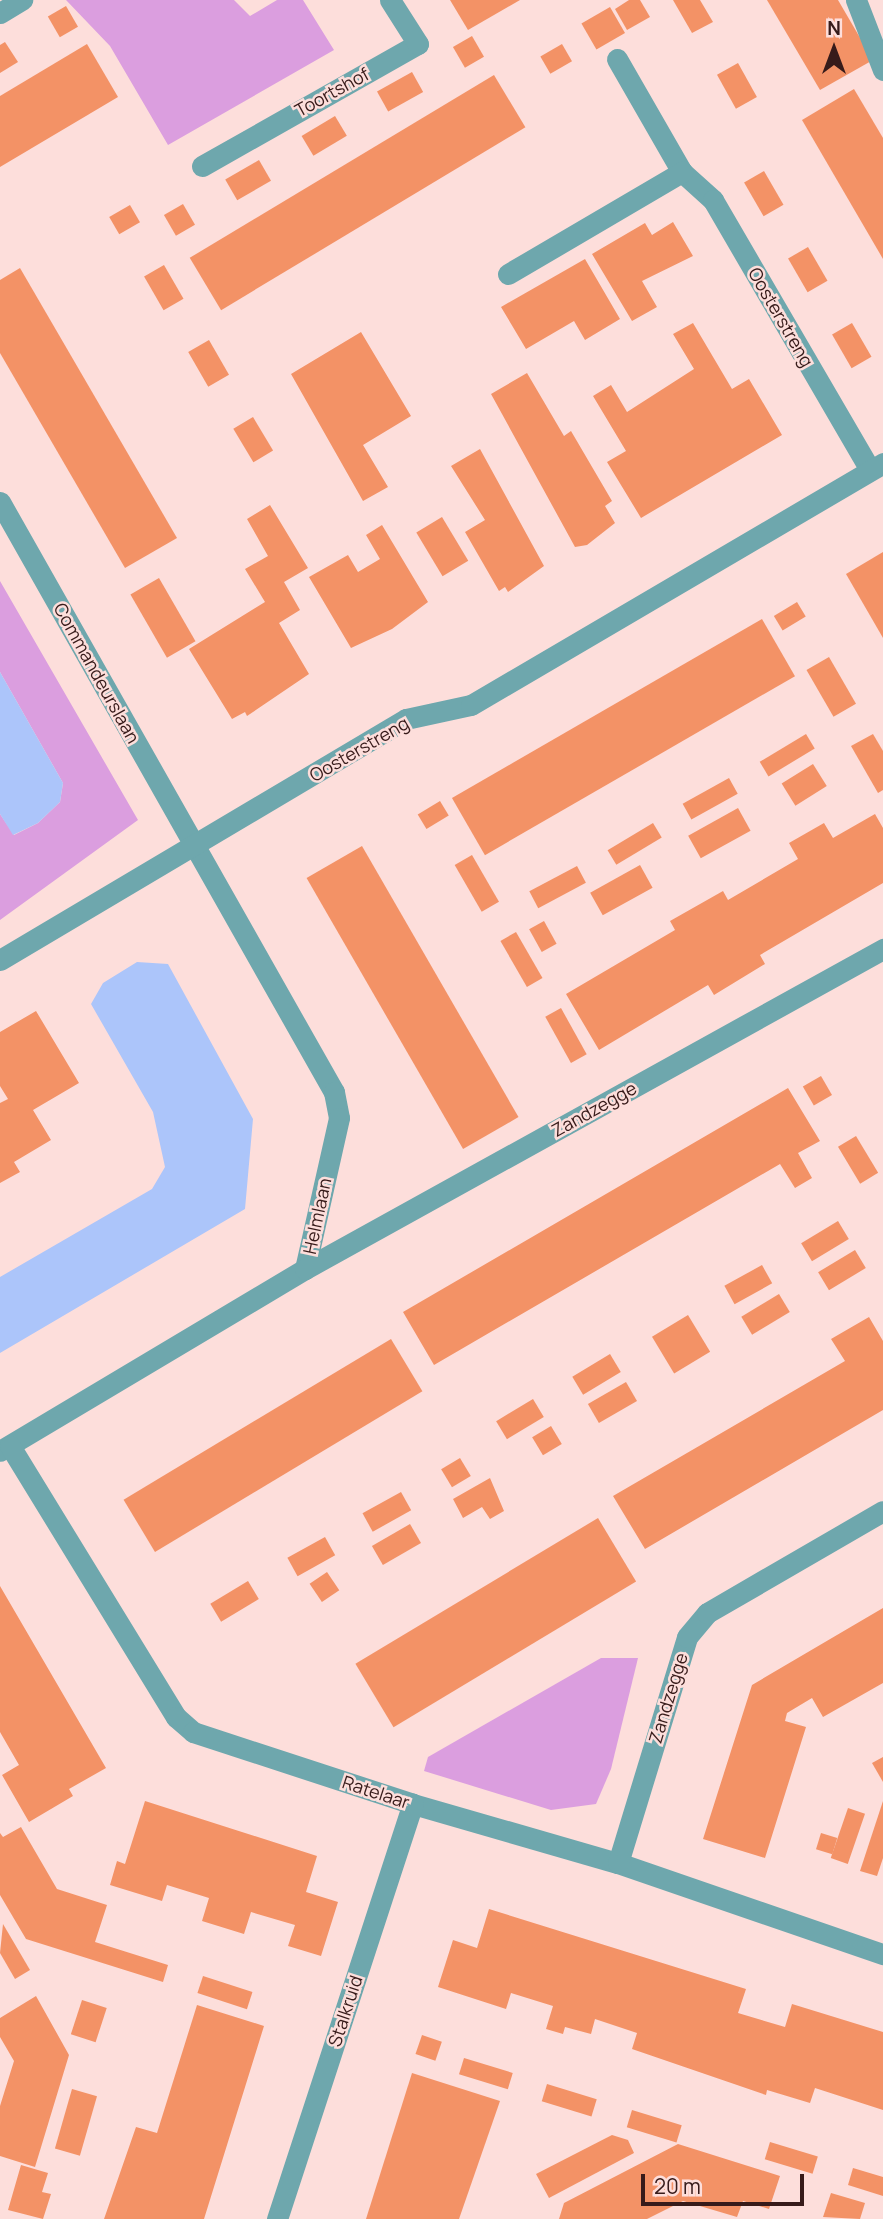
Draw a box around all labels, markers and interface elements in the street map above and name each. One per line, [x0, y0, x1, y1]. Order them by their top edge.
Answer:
north arrow [799, 14, 869, 84]
text: N [827, 15, 841, 41]
street label: Toortshof [291, 63, 373, 121]
street label: Oosterstreng [744, 263, 818, 371]
street label: Commandeurslaan [49, 599, 145, 747]
street label: Oosterstreng [305, 712, 413, 786]
street label: Zandzegge [548, 1077, 640, 1141]
street label: Helmlaan [298, 1176, 336, 1256]
street label: Zandzegge [644, 1650, 692, 1746]
street label: Ratelaar [340, 1771, 412, 1813]
street label: Stalkruid [323, 1973, 367, 2049]
scale bar [645, 2160, 808, 2204]
text: 20 m [654, 2172, 701, 2200]

